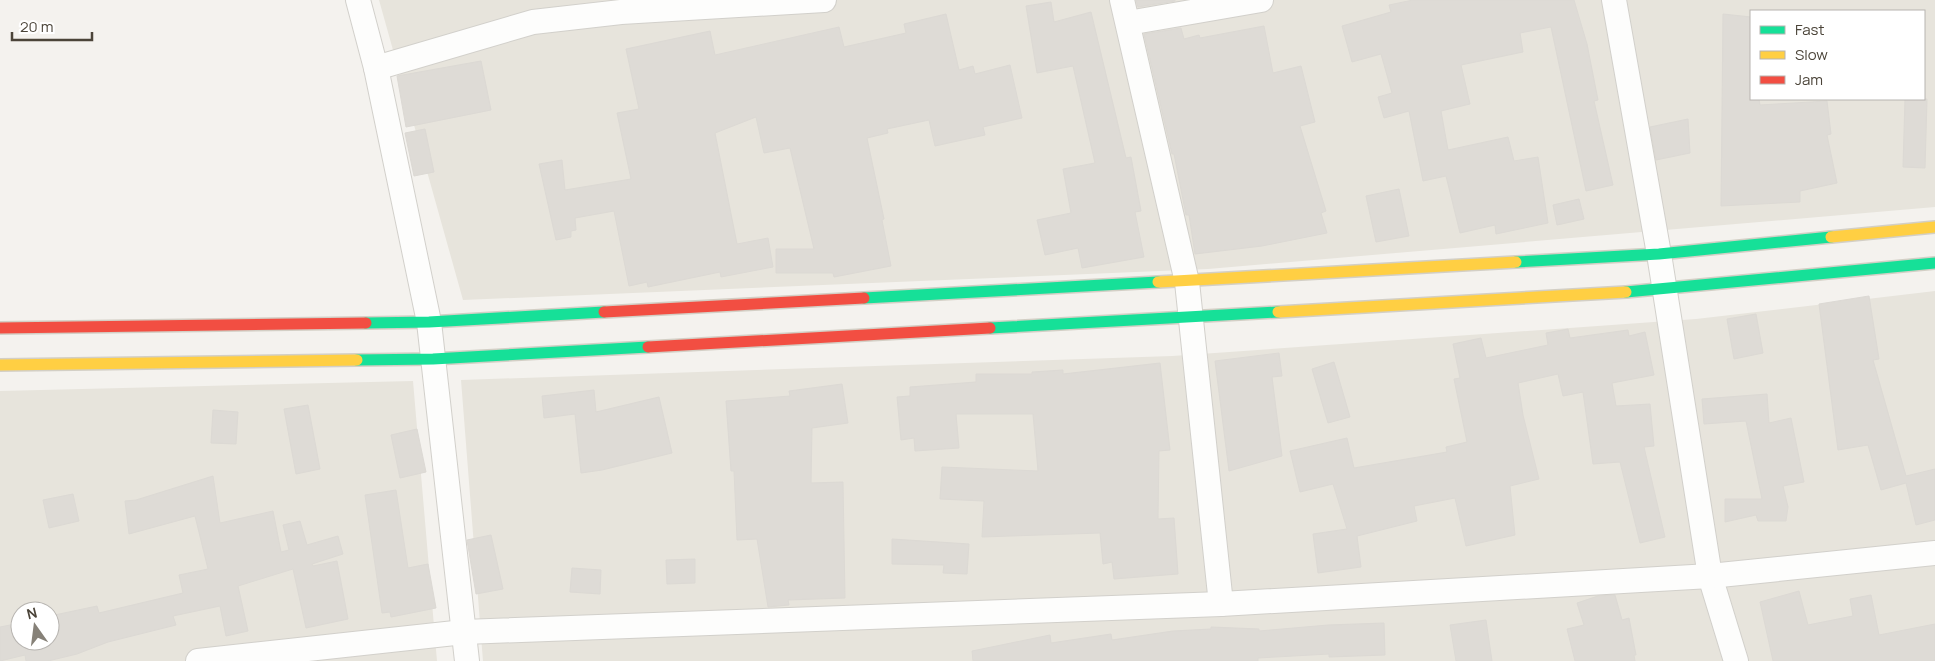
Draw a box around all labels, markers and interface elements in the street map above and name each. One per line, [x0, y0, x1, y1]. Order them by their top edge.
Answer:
scale bar [12, 10, 92, 42]
legend [1750, 10, 1925, 100]
text: 20 m [20, 16, 53, 37]
text: Fast [1795, 19, 1824, 40]
text: Slow [1795, 44, 1828, 65]
text: Jam [1795, 69, 1823, 90]
north arrow [10, 601, 60, 651]
text: N [25, 602, 39, 623]

